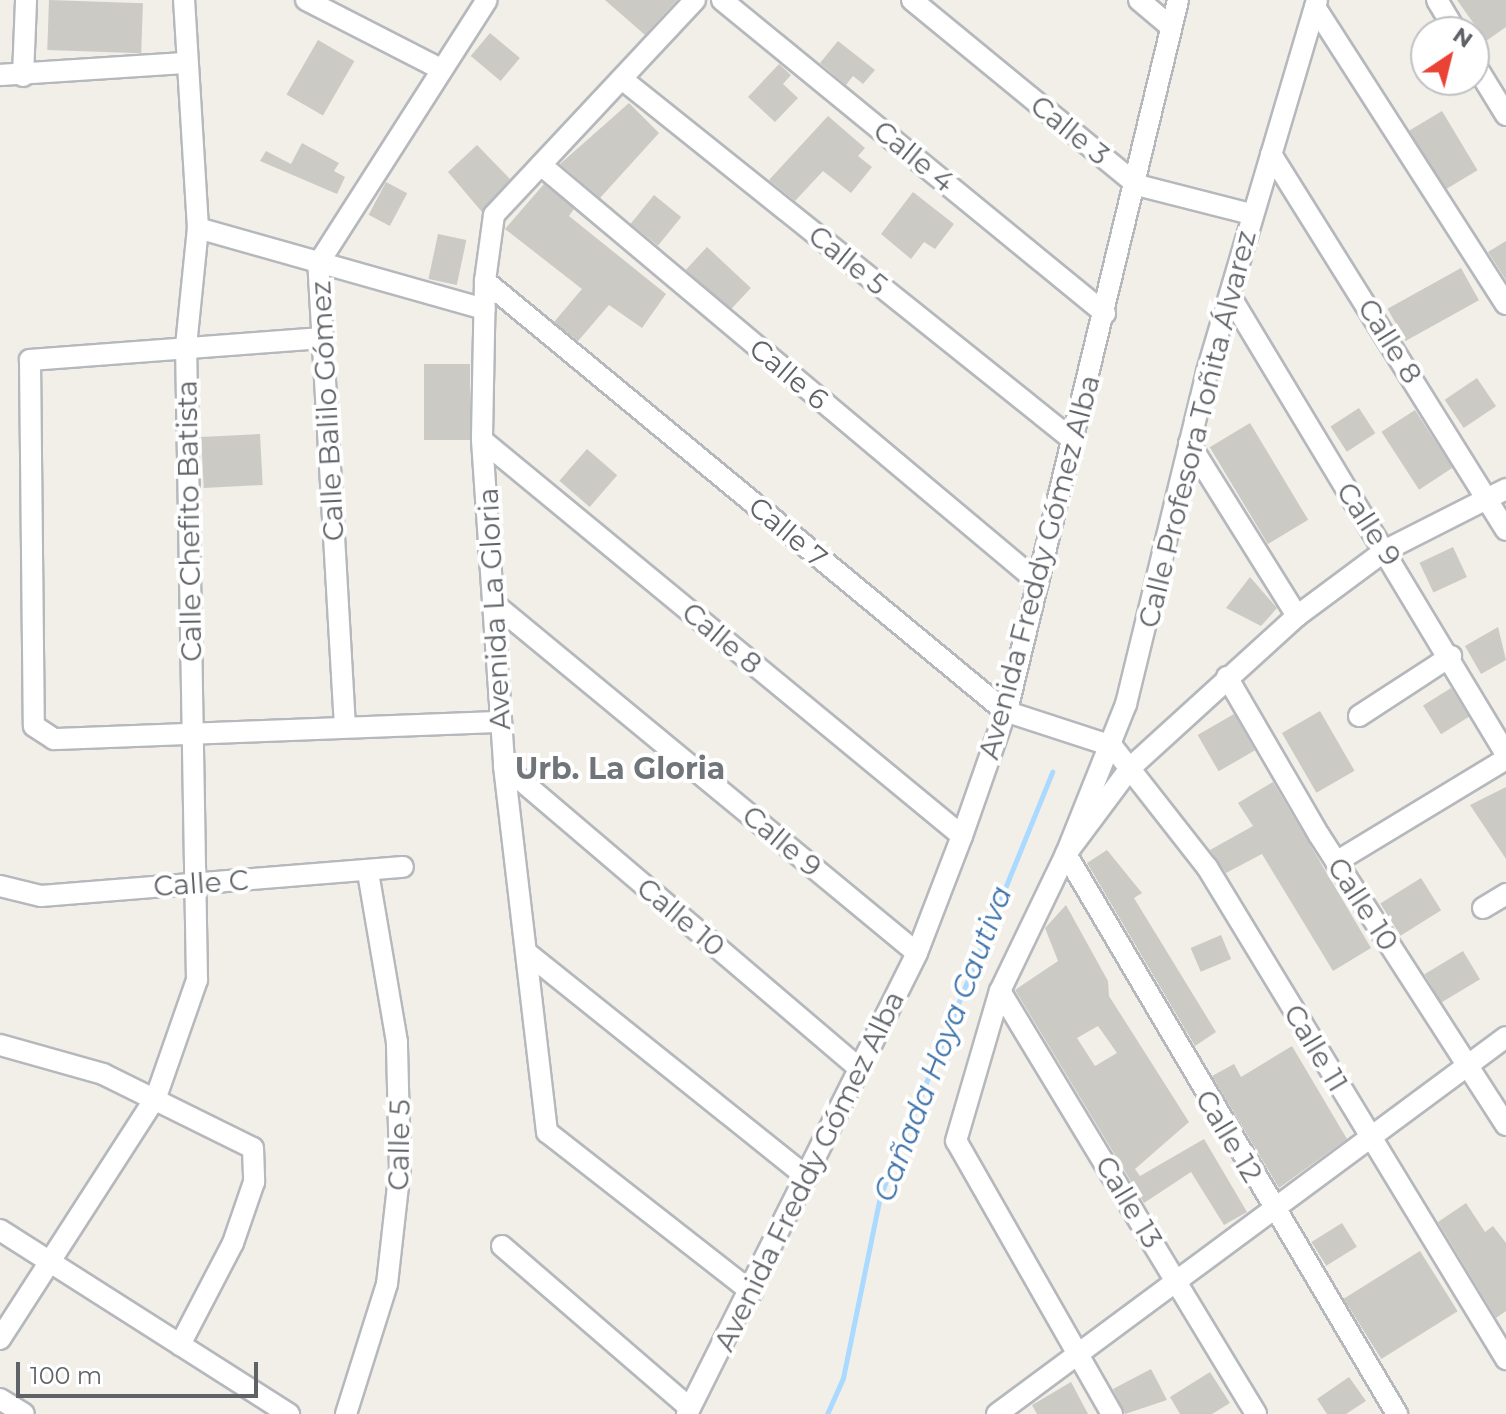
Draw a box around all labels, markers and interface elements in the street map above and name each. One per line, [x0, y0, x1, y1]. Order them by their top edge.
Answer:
north arrow [1410, 16, 1490, 96]
text: N [1448, 21, 1478, 54]
street label: Calle 3 [1024, 88, 1116, 172]
street label: Calle 4 [867, 113, 961, 199]
street label: Calle 5 [802, 218, 894, 302]
street label: Calle Profesora Toñita Álvarez [1131, 227, 1263, 631]
street label: Calle Balilo Gómez [303, 280, 351, 542]
street label: Calle 8 [1351, 293, 1429, 389]
street label: Calle 6 [743, 331, 835, 417]
street label: Avenida Freddy Gómez Alba [971, 371, 1107, 763]
street label: Calle Chefito Batista [170, 380, 208, 662]
street label: Calle 9 [1330, 476, 1408, 572]
street label: Avenida La Gloria [471, 487, 517, 731]
street label: Calle 7 [742, 490, 834, 574]
street label: Calle 8 [675, 595, 769, 681]
district label: Urb. La Gloria [515, 751, 725, 787]
street label: Calle 9 [736, 798, 828, 884]
street label: Calle 10 [1321, 851, 1405, 957]
street label: Calle C [152, 863, 250, 903]
street label: Calle 10 [630, 871, 732, 963]
water label: Cañada Hoya Cautiva [866, 881, 1020, 1207]
street label: Avenida Freddy Gómez Alba [707, 986, 911, 1356]
street label: Calle 11 [1277, 998, 1355, 1098]
street label: Calle 12 [1188, 1084, 1270, 1188]
street label: Calle 5 [381, 1099, 417, 1191]
street label: Calle 13 [1088, 1150, 1170, 1254]
scale bar [20, 1346, 262, 1396]
text: 100 m [30, 1361, 102, 1390]

